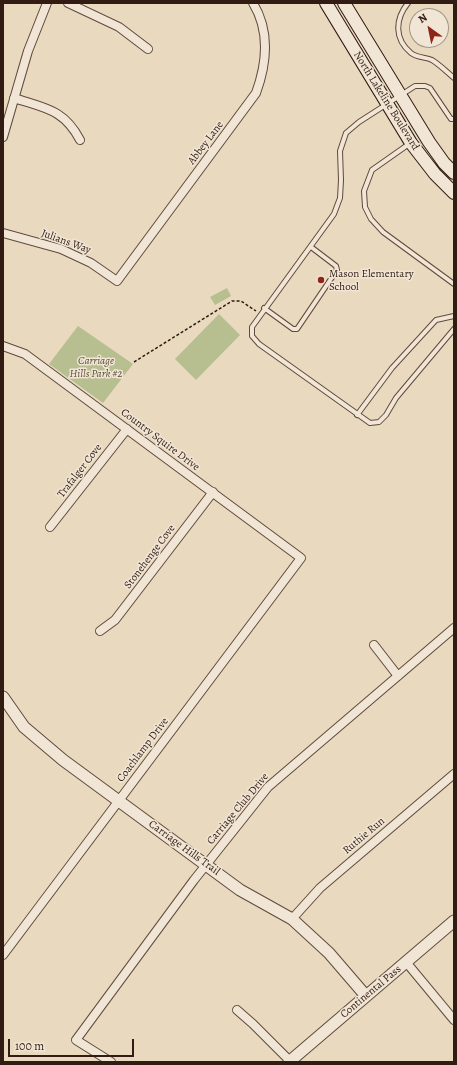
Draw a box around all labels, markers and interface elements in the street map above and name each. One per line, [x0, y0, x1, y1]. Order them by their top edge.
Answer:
north arrow [409, 8, 449, 48]
text: N [415, 10, 430, 27]
street label: North Lakeline Boulevard [350, 49, 422, 153]
street label: Abbey Lane [185, 119, 227, 167]
street label: Julians Way [39, 227, 93, 257]
place label: Mason Elementary School [329, 267, 414, 293]
marker: Mason Elementary School [316, 275, 326, 285]
park label: Carriage Hills Park #2 [69, 354, 123, 380]
street label: Country Squire Drive [118, 406, 202, 474]
street label: Trafalger Cove [55, 441, 105, 501]
street label: Stonehenge Cove [122, 522, 178, 592]
street label: Coachlamp Drive [114, 715, 172, 785]
street label: Carriage Club Drive [204, 771, 272, 847]
street label: Ruthie Run [340, 815, 388, 857]
street label: Carriage Hills Trail [146, 818, 222, 878]
street label: Continental Pass [338, 963, 404, 1021]
scale bar [10, 1031, 136, 1057]
text: 100 m [15, 1038, 44, 1054]

